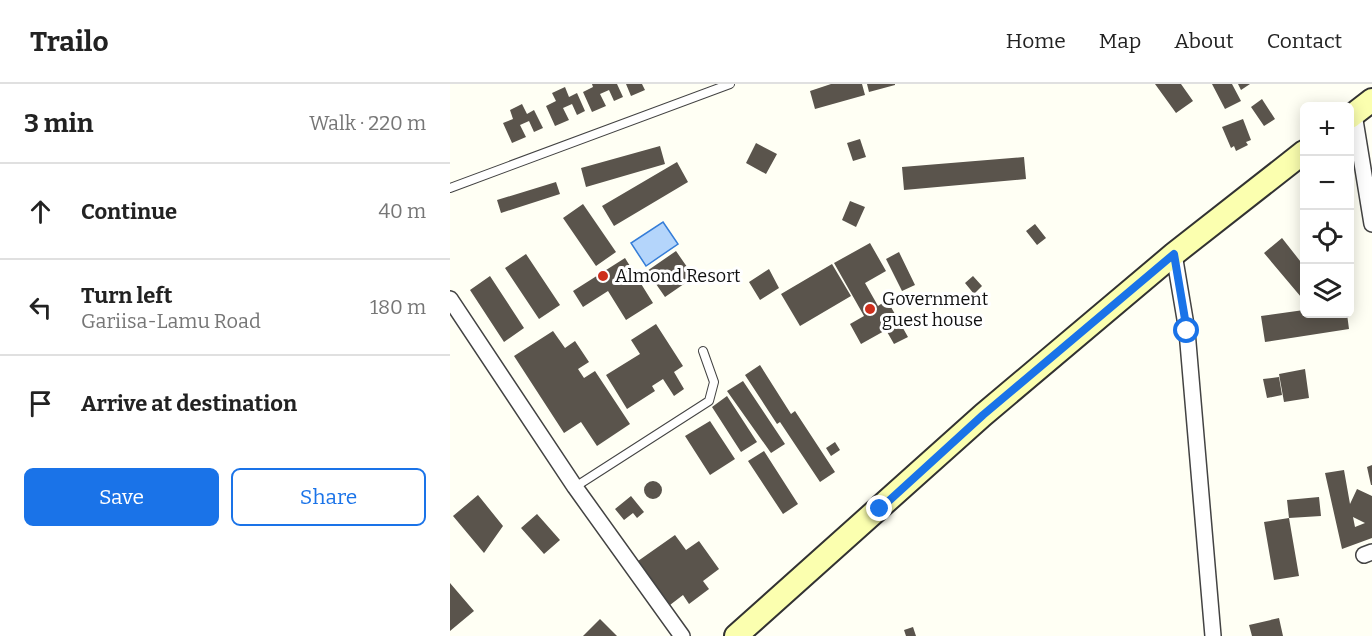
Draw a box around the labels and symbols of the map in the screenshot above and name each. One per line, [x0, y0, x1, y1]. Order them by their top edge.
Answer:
place label: Almond Resort [615, 265, 741, 287]
marker: Almond Resort [596, 269, 610, 283]
place label: Government guest house [882, 288, 989, 331]
marker: Government guest house [863, 302, 877, 316]
route start [1173, 317, 1199, 343]
route end [866, 495, 892, 521]

